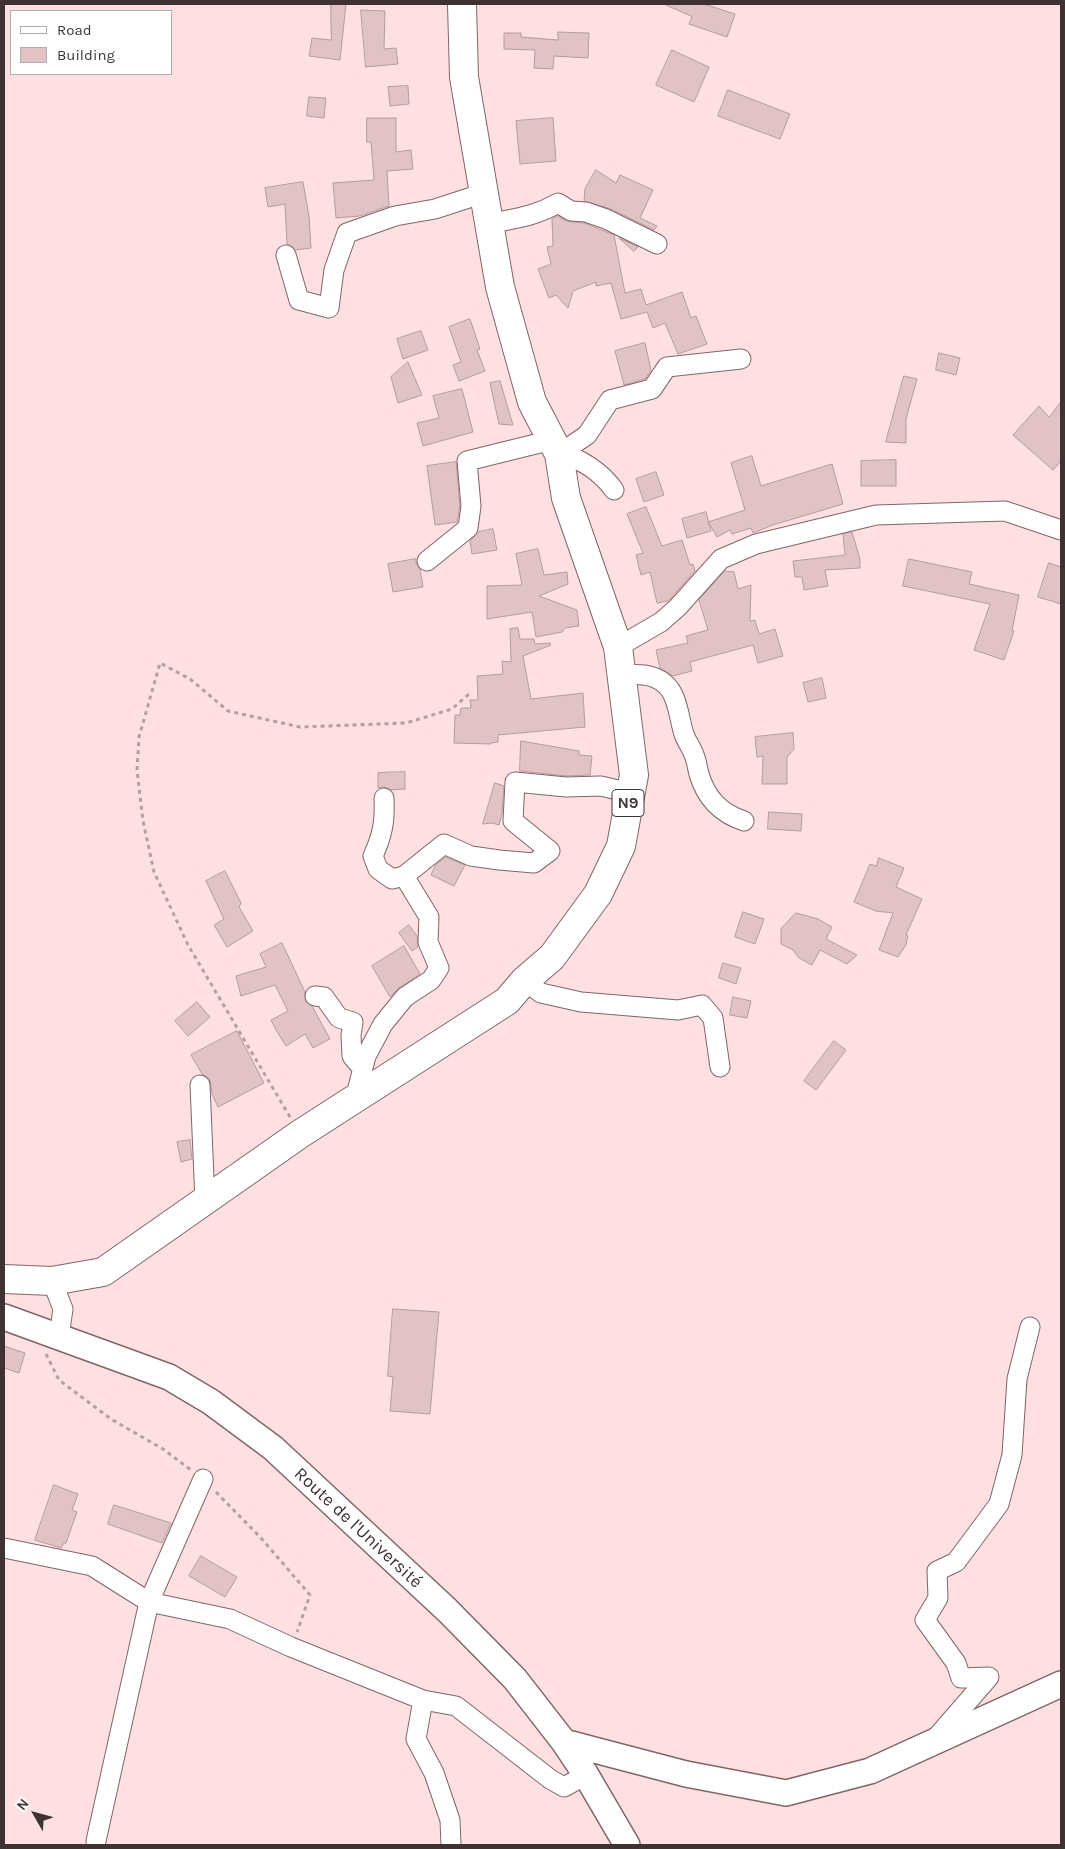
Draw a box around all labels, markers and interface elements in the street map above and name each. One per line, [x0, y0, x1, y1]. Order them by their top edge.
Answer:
legend [10, 10, 172, 75]
text: Road [57, 21, 92, 39]
text: Building [57, 46, 115, 64]
road number: N9 [612, 790, 644, 816]
street label: Route de l'Université [289, 1463, 427, 1593]
north arrow [10, 1789, 60, 1839]
text: N [13, 1795, 33, 1814]

